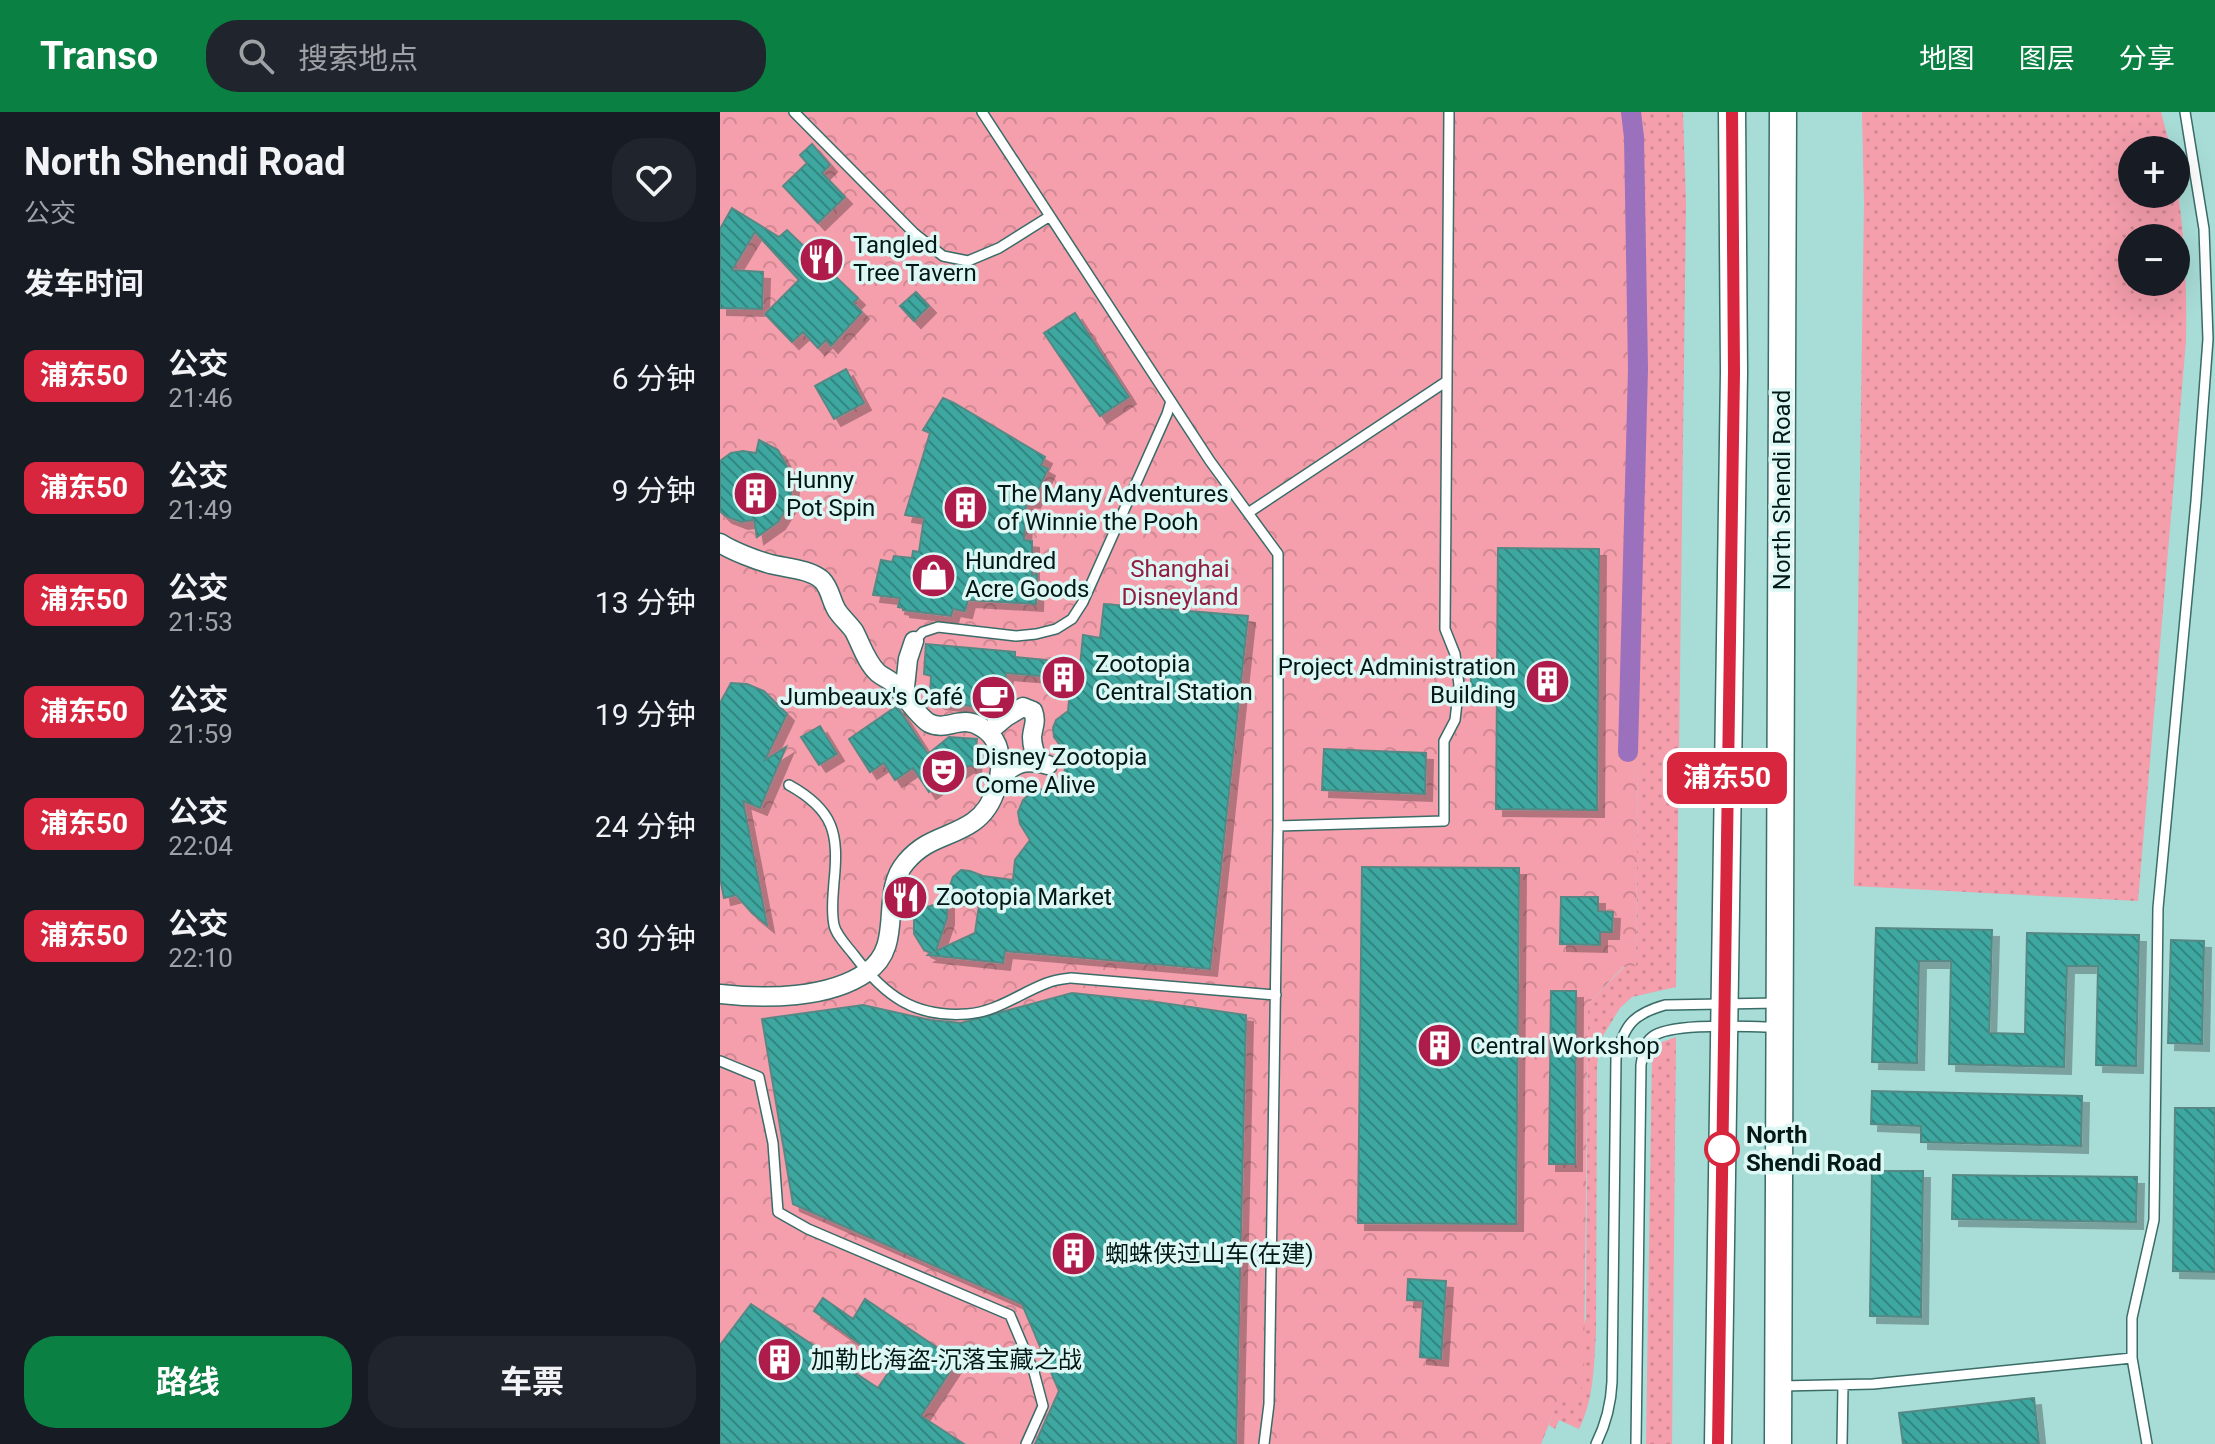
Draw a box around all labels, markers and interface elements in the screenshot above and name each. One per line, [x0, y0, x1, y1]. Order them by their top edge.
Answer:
search box [206, 20, 766, 92]
text: Transo [40, 34, 158, 78]
icon: search [234, 34, 278, 78]
text: 搜索地点 [298, 41, 418, 76]
text: 地图 [1919, 42, 1975, 75]
text: 图层 [2019, 42, 2075, 75]
text: 分享 [2119, 42, 2175, 75]
map controls [2118, 136, 2190, 296]
button: + [2118, 136, 2190, 208]
button: heart [612, 138, 696, 222]
text: North Shendi Road [24, 140, 346, 184]
text: 公交 [24, 198, 76, 228]
button: − [2118, 224, 2190, 296]
place label: Tangled Tree Tavern [853, 231, 977, 287]
restaurant icon: Tangled Tree Tavern [798, 235, 846, 283]
text: 发车时间 [24, 266, 144, 301]
text: 公交 [168, 346, 228, 381]
text: 浦东50 [40, 359, 128, 392]
text: 6 分钟 [612, 361, 696, 396]
text: 21:46 [168, 383, 233, 413]
street label: North Shendi Road [1768, 390, 1796, 590]
text: 公交 [168, 458, 228, 493]
place label: Hunny Pot Spin [786, 466, 875, 522]
building icon: Hunny Pot Spin [731, 470, 779, 518]
text: 浦东50 [40, 471, 128, 504]
text: 9 分钟 [612, 473, 696, 508]
place label: The Many Adventures of Winnie the Pooh [997, 480, 1229, 536]
building icon: The Many Adventures of Winnie the Pooh [942, 484, 990, 532]
text: 21:49 [168, 495, 233, 525]
place label: Hundred Acre Goods [965, 547, 1089, 603]
shop icon: Hundred Acre Goods [910, 551, 958, 599]
park label: Shanghai Disneyland [1122, 555, 1238, 611]
text: 公交 [168, 570, 228, 605]
text: 浦东50 [40, 583, 128, 616]
text: 13 分钟 [595, 585, 696, 620]
text: 21:53 [168, 607, 233, 637]
place label: Zootopia Central Station [1095, 650, 1253, 706]
place label: Project Administration Building [1278, 653, 1516, 709]
building icon: Zootopia Central Station [1040, 654, 1088, 702]
building icon: Project Administration Building [1523, 657, 1571, 705]
cafe icon: Jumbeaux's Café [970, 673, 1018, 721]
text: 公交 [168, 682, 228, 717]
place label: Jumbeaux's Café [780, 683, 963, 711]
text: 浦东50 [40, 695, 128, 728]
text: 19 分钟 [595, 697, 696, 732]
text: 21:59 [168, 719, 233, 749]
place label: Disney Zootopia Come Alive [975, 743, 1147, 799]
theatre icon: Disney Zootopia Come Alive [920, 747, 968, 795]
line badge: 浦东50 [1671, 752, 1783, 804]
text: 浦东50 [1683, 761, 1771, 794]
text: 公交 [168, 794, 228, 829]
text: 浦东50 [40, 807, 128, 840]
text: 24 分钟 [595, 809, 696, 844]
text: 22:04 [168, 831, 233, 861]
restaurant icon: Zootopia Market [881, 873, 929, 921]
place label: Zootopia Market [936, 883, 1112, 911]
text: 公交 [168, 906, 228, 941]
text: 浦东50 [40, 919, 128, 952]
text: 30 分钟 [595, 921, 696, 956]
text: 22:10 [168, 943, 233, 973]
building icon: Central Workshop [1415, 1022, 1463, 1070]
place label: Central Workshop [1470, 1032, 1660, 1060]
place label: North Shendi Road [1746, 1121, 1882, 1177]
marker: North Shendi Road [1705, 1132, 1739, 1166]
building icon: 蜘蛛侠过山车(在建) [1050, 1230, 1098, 1278]
place label: 蜘蛛侠过山车(在建) [1105, 1240, 1314, 1268]
button: 路线 [24, 1336, 352, 1428]
button: 车票 [368, 1336, 696, 1428]
building icon: 加勒比海盗-沉落宝藏之战 [756, 1336, 804, 1384]
place label: 加勒比海盗-沉落宝藏之战 [811, 1346, 1082, 1374]

